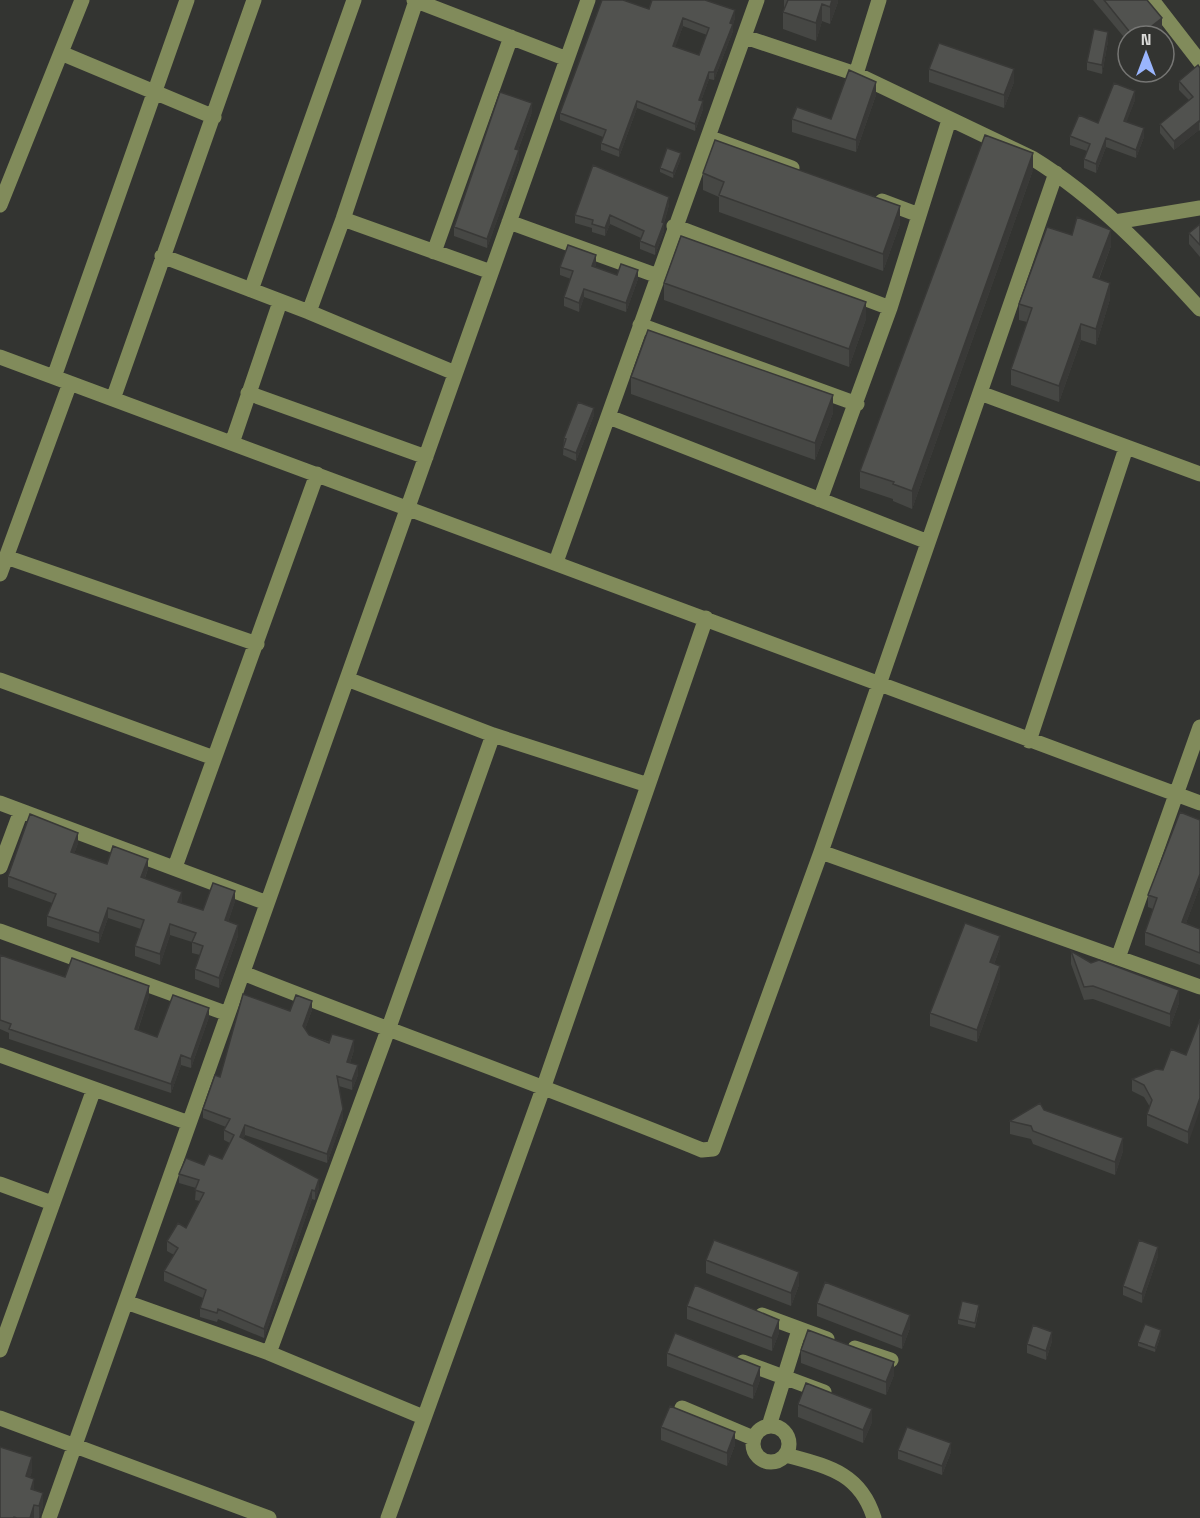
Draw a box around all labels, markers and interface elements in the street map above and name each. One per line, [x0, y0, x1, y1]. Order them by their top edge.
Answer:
north arrow [1116, 24, 1176, 84]
text: N [1141, 29, 1151, 50]

